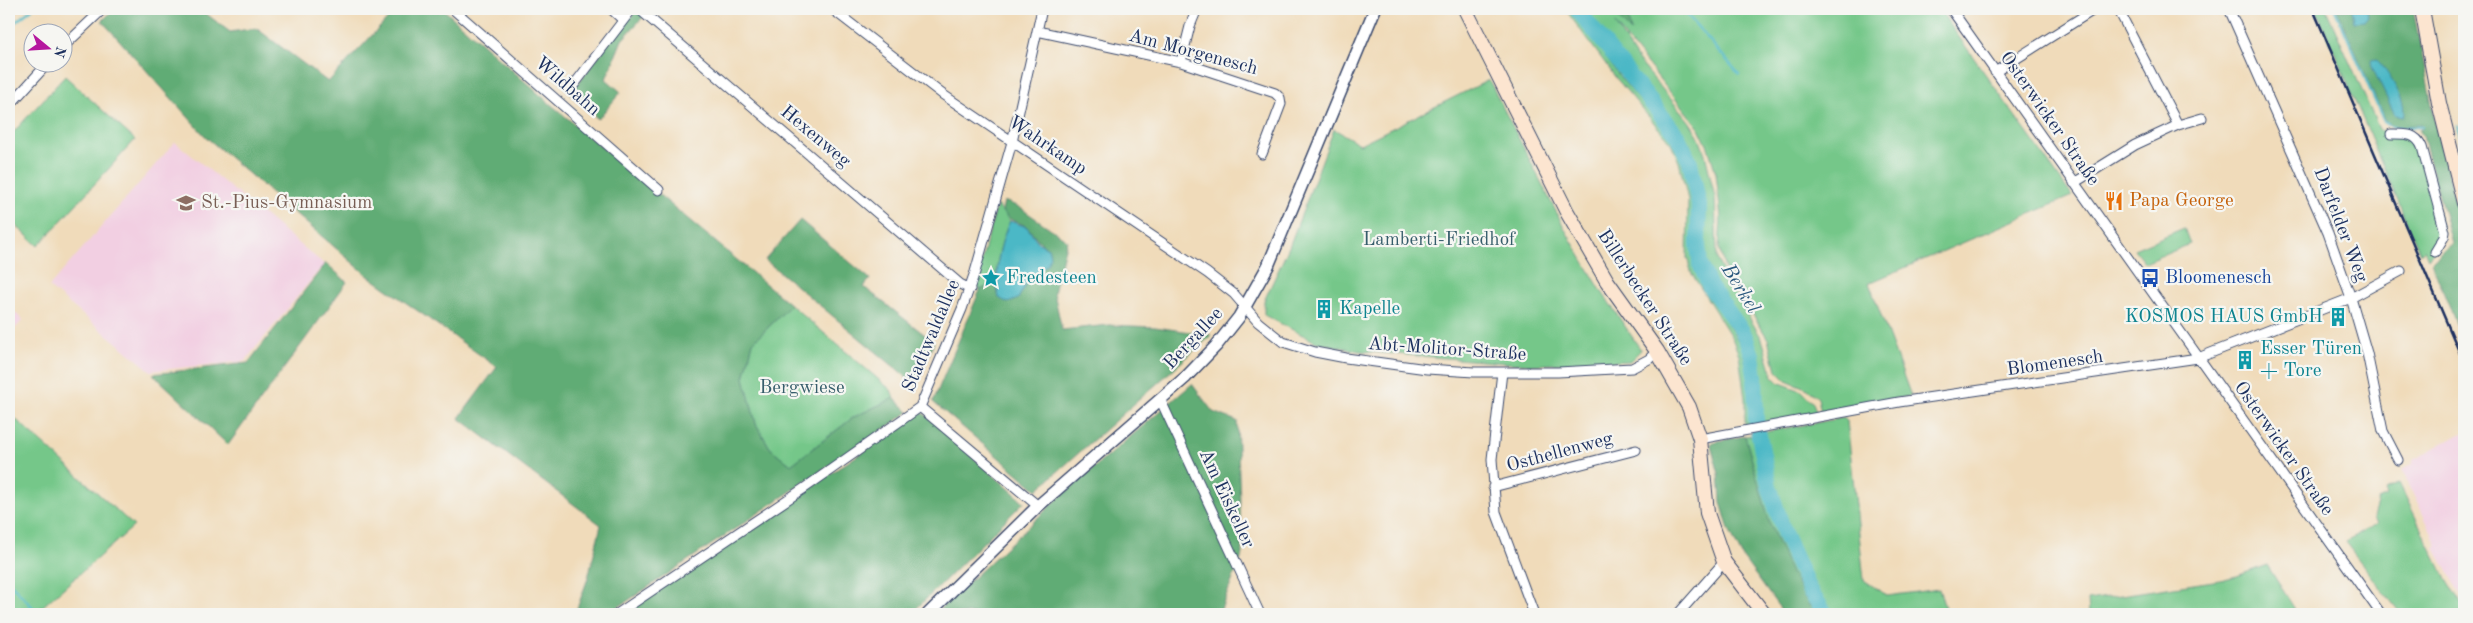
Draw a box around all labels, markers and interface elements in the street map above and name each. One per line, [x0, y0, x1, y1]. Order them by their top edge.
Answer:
north arrow [22, 22, 72, 72]
street label: Am Morgenesch [1126, 27, 1260, 79]
text: N [51, 44, 68, 59]
street label: Osterwicker Straße [1996, 48, 2102, 190]
street label: Wildbahn [531, 54, 603, 120]
street label: Hexenweg [776, 102, 854, 172]
street label: Wahrkamp [1004, 113, 1090, 179]
street label: Darfelder Weg [2309, 165, 2371, 286]
restaurant icon: Papa George [2103, 190, 2125, 212]
school or university icon: St.-Pius-Gymnasium [175, 192, 197, 214]
place label: Papa George [2129, 192, 2234, 211]
place label: St.-Pius-Gymnasium [201, 194, 372, 213]
street label: Billerbecker Straße [1593, 227, 1695, 369]
park label: Lamberti-Friedhof [1363, 231, 1516, 250]
water label: Berkel [1717, 260, 1763, 318]
place icon: Fredesteen [980, 267, 1002, 289]
bus stop icon: Bloomenesch [2139, 267, 2161, 289]
place label: Fredesteen [1006, 269, 1097, 288]
place label: Bloomenesch [2165, 269, 2272, 288]
street label: Stadtwaldallee [900, 277, 964, 395]
building icon: Kapelle [1313, 298, 1335, 320]
place label: Kapelle [1339, 300, 1400, 319]
street label: Bergallee [1161, 304, 1227, 374]
building icon: KOSMOS HAUS GmbH [2327, 306, 2349, 328]
place label: KOSMOS HAUS GmbH [2125, 308, 2323, 327]
street label: Abt-Molitor-Straße [1367, 335, 1527, 365]
place label: Esser Türen + Tore [2260, 340, 2362, 381]
street label: Blomenesch [2005, 348, 2105, 380]
building icon: Esser Türen + Tore [2234, 349, 2256, 371]
street label: Osterwicker Straße [2230, 378, 2336, 520]
park label: Bergwiese [759, 379, 845, 398]
street label: Osthellenweg [1505, 429, 1616, 476]
street label: Am Eiskeller [1195, 447, 1257, 552]

